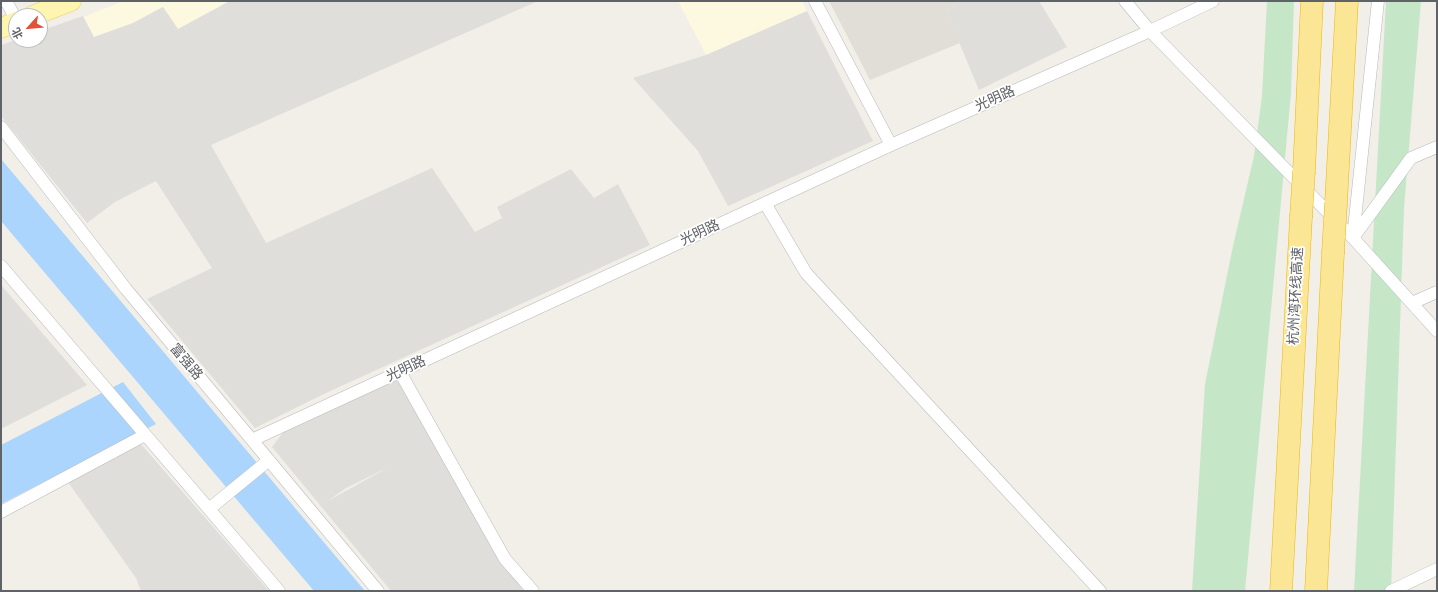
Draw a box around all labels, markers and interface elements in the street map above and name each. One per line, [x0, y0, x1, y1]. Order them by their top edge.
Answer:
north arrow [8, 8, 48, 48]
text: 北 [9, 25, 26, 41]
street label: 光明路 [972, 83, 1018, 115]
street label: 光明路 [677, 217, 723, 249]
street label: 杭州湾环线高速 [1285, 247, 1307, 345]
street label: 富强路 [166, 341, 206, 383]
street label: 光明路 [383, 353, 429, 385]

